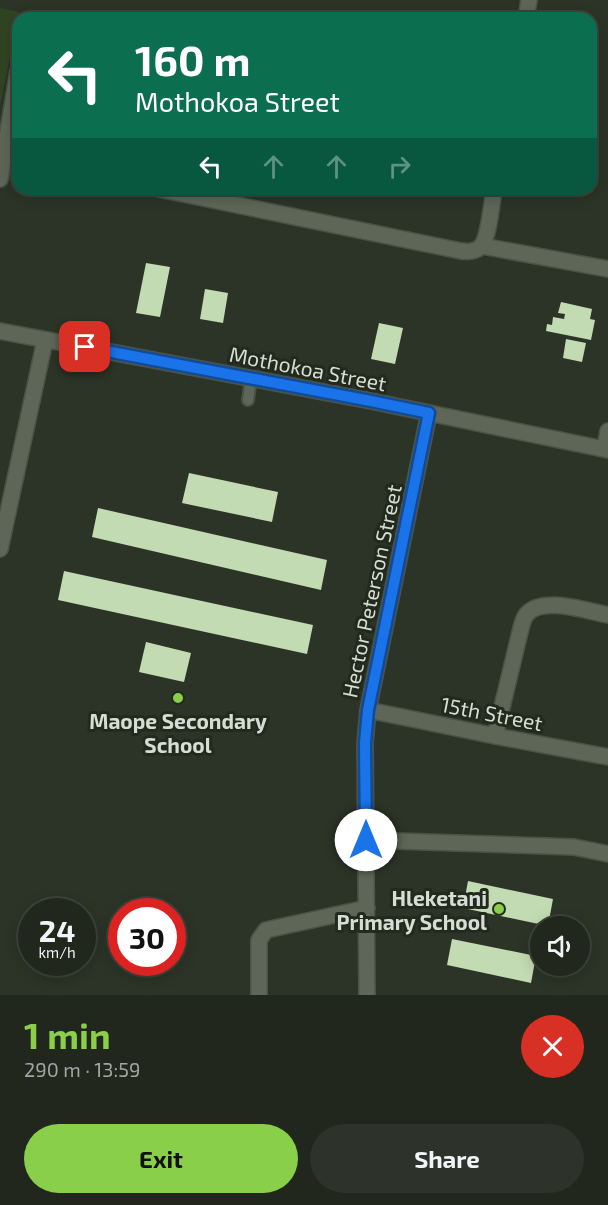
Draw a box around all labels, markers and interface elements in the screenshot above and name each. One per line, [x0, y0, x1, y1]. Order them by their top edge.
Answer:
text: 160 m [135, 34, 251, 84]
icon: left [36, 36, 114, 114]
text: Mothokoa Street [135, 85, 340, 117]
icon: left [194, 150, 227, 183]
icon: ahead [257, 150, 290, 183]
icon: ahead [320, 150, 353, 183]
icon: right [383, 150, 416, 183]
pin [59, 321, 110, 372]
icon: arrive [68, 330, 101, 363]
street label: Mothokoa Street [227, 341, 389, 395]
street label: Hector Peterson Street [336, 482, 406, 700]
marker: Maope Secondary School [171, 691, 185, 705]
street label: 15th Street [439, 691, 545, 735]
place label: Maope Secondary School [89, 708, 267, 757]
position arrow [334, 808, 398, 872]
place label: Hleketani Primary School [337, 885, 487, 935]
speed limit sign: 30 [108, 898, 186, 976]
marker: Hleketani Primary School [492, 902, 506, 916]
text: 24 [39, 912, 75, 948]
map controls [530, 916, 590, 976]
button: sound [530, 916, 590, 976]
text: km/h [38, 943, 76, 961]
text: 1 min [24, 1013, 111, 1056]
button: close [521, 1015, 584, 1078]
text: 290 m · 13:59 [24, 1057, 140, 1081]
button: Exit [24, 1124, 298, 1193]
button: Share [310, 1124, 584, 1193]

